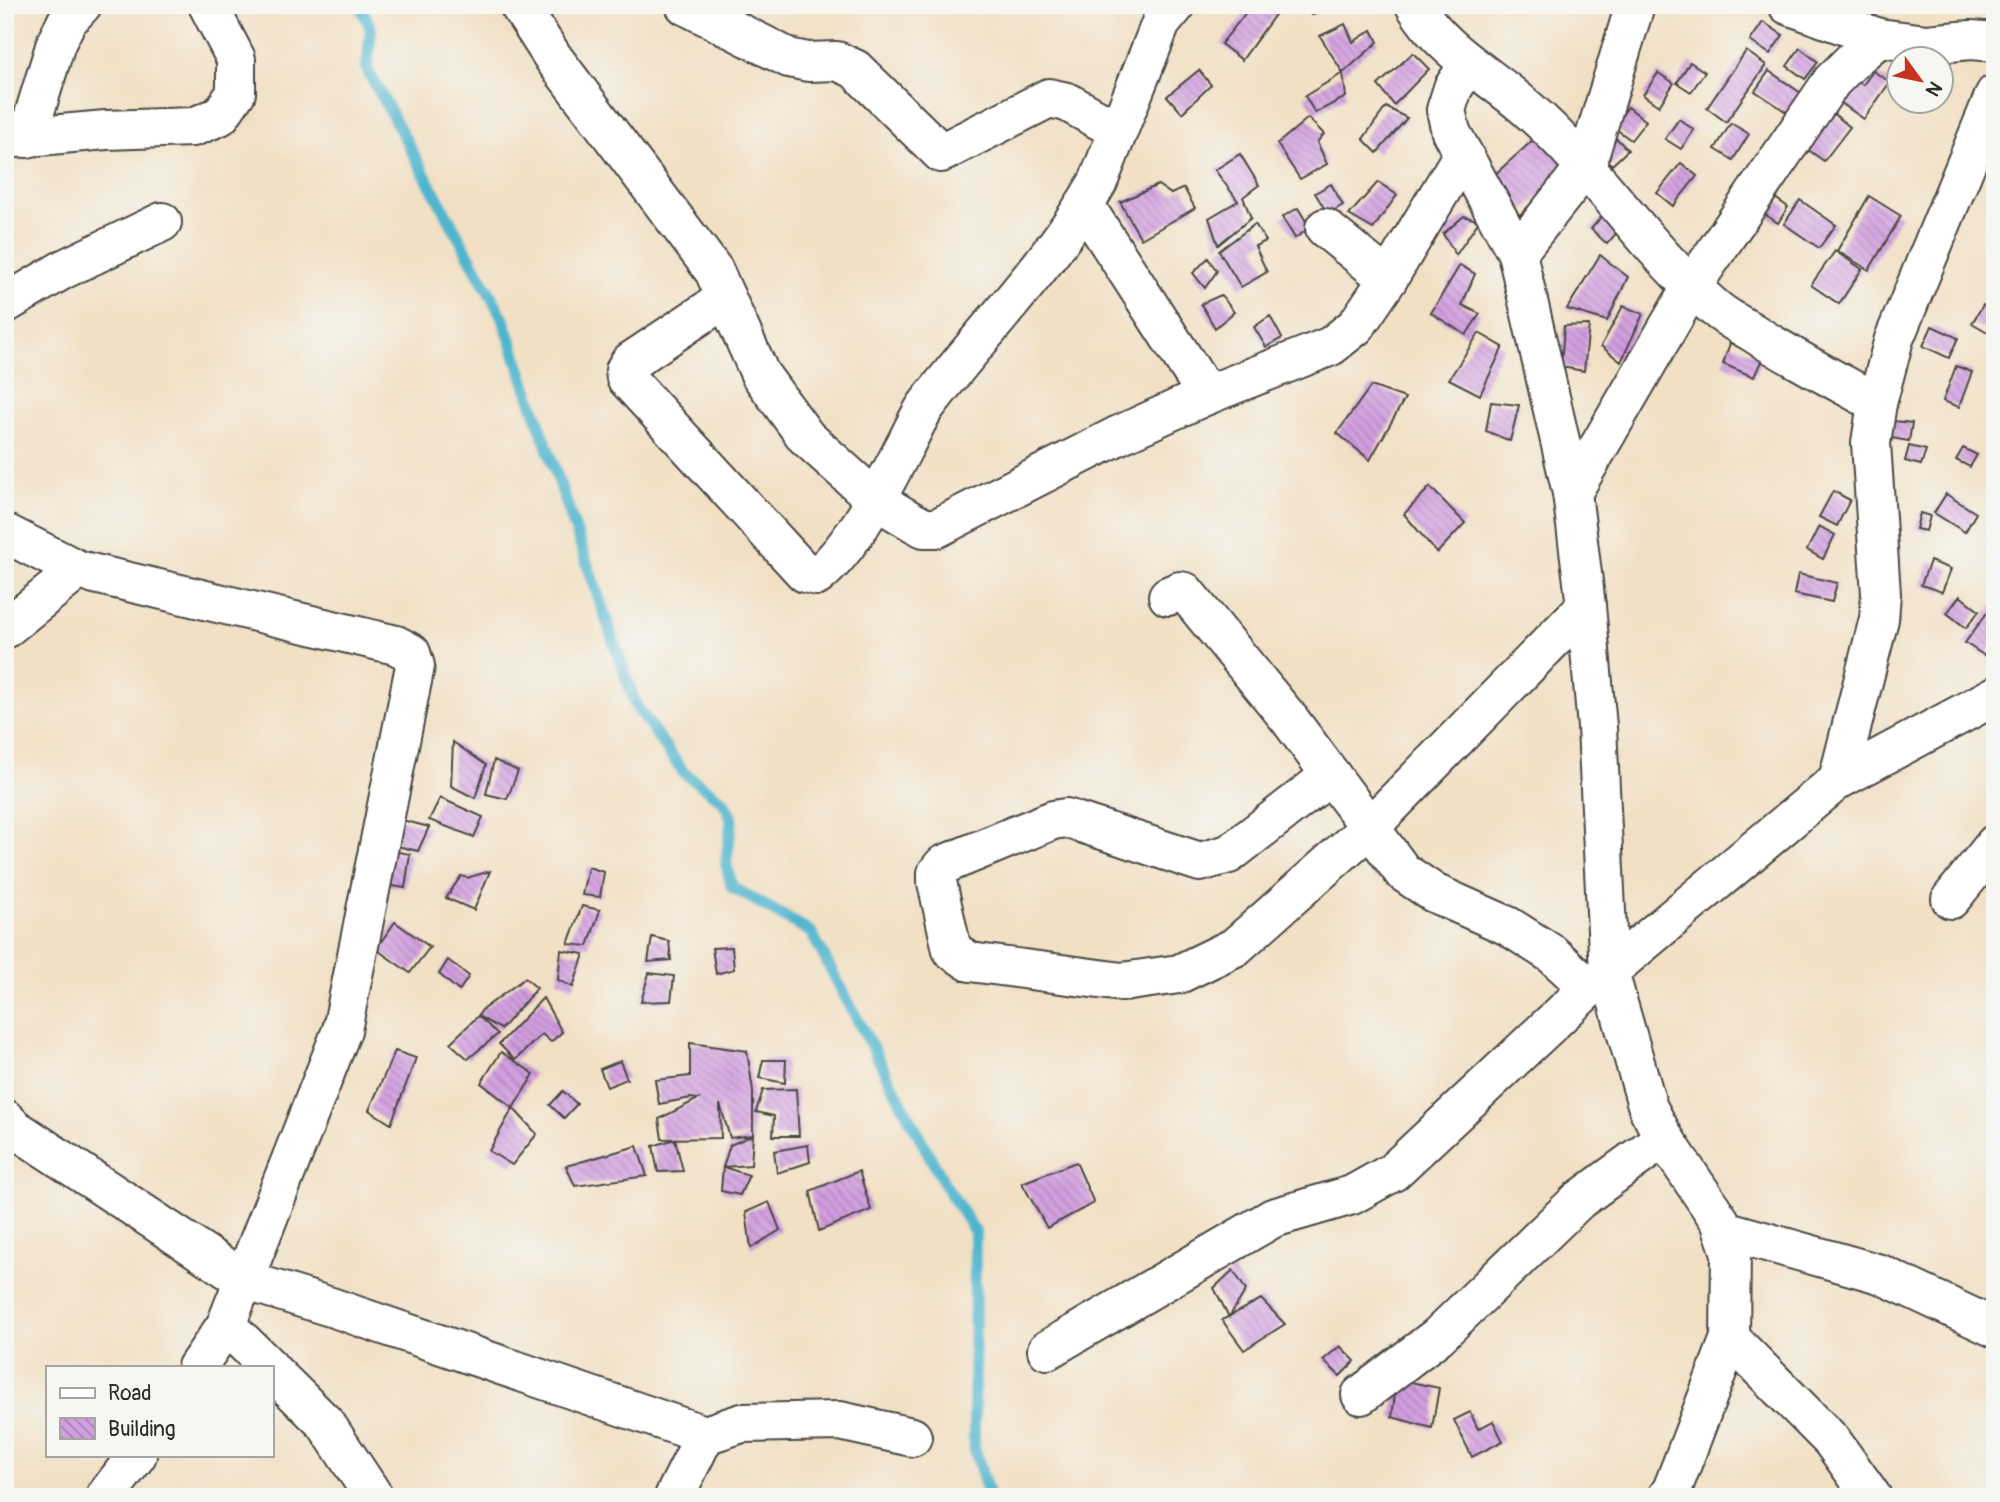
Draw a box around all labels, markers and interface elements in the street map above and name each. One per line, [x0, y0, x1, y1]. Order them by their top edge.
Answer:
north arrow [1884, 46, 1954, 116]
text: N [1920, 77, 1947, 101]
legend [46, 1366, 273, 1456]
text: Road [108, 1380, 152, 1407]
text: Building [108, 1416, 175, 1443]

